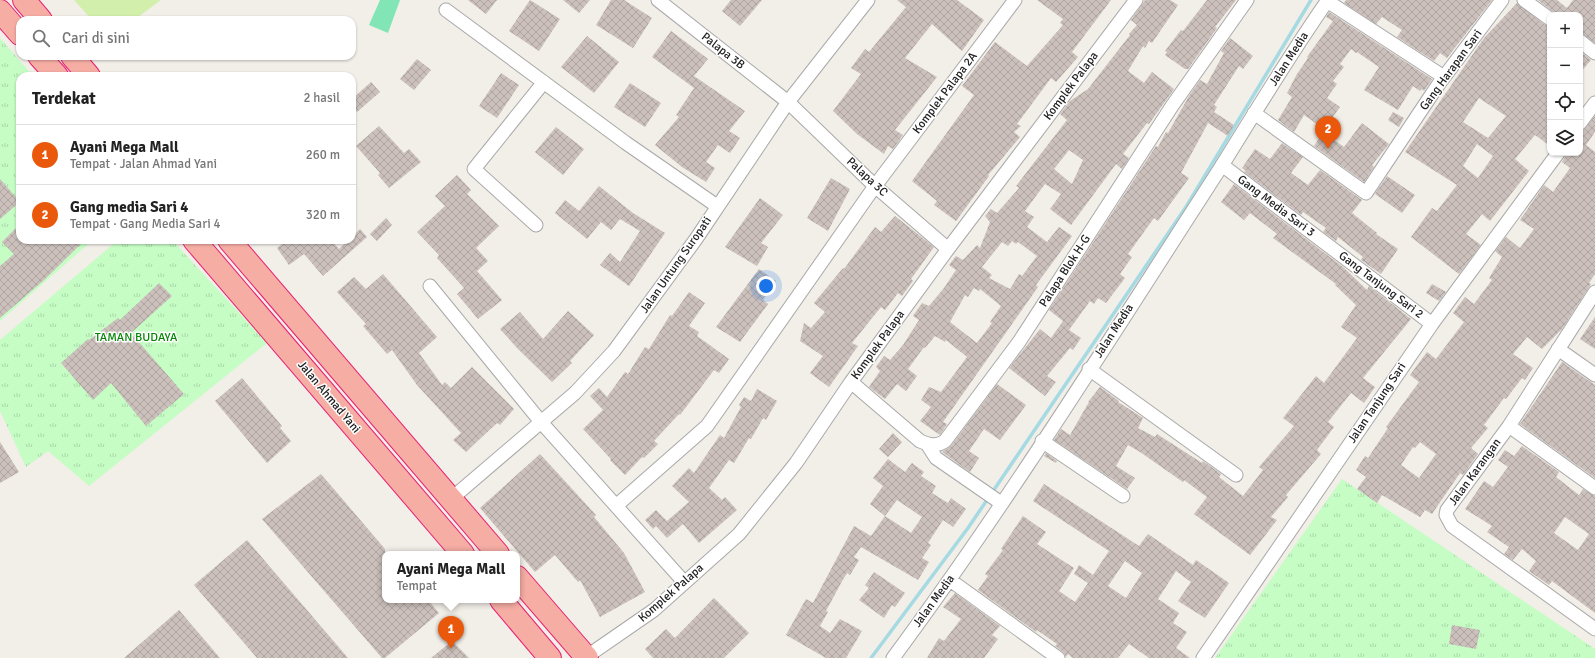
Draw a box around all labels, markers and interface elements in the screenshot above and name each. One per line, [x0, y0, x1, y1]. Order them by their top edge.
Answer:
map controls [1547, 12, 1583, 156]
button: + [1547, 12, 1583, 48]
search box [16, 16, 356, 60]
icon: search [30, 27, 52, 49]
street label: Gang Harapan Sari [1417, 27, 1485, 113]
text: Cari di sini [62, 29, 130, 47]
street label: Palapa 3B [698, 29, 748, 73]
street label: Jalan Media [1266, 29, 1312, 89]
button: − [1547, 48, 1583, 84]
street label: Komplek Palapa 2A [909, 49, 981, 137]
street label: Komplek Palapa [1040, 49, 1102, 123]
button: locate [1547, 84, 1583, 120]
text: Terdekat [32, 88, 96, 109]
text: 2 hasil [303, 90, 340, 106]
pin: 2 [1315, 116, 1341, 149]
button: layers [1547, 120, 1583, 156]
text: Ayani Mega Mall [70, 138, 179, 156]
text: 1 [41, 147, 49, 163]
text: 260 m [306, 147, 340, 163]
street label: Palapa 3C [843, 154, 891, 200]
text: Tempat · Jalan Ahmad Yani [70, 156, 217, 172]
street label: Gang Media Sari 3 [1234, 172, 1318, 240]
text: Gang media Sari 4 [70, 198, 188, 216]
text: 2 [41, 207, 49, 223]
text: 320 m [306, 207, 340, 223]
street label: Jalan Untung Suropati [637, 214, 715, 316]
text: Tempat · Gang Media Sari 4 [70, 216, 221, 232]
street label: Palapa Blok H-G [1036, 232, 1094, 310]
street label: Gang Tanjung Sari 2 [1336, 248, 1426, 322]
your location [756, 276, 776, 296]
street label: Jalan Media [1091, 301, 1137, 361]
street label: Komplek Palapa [848, 307, 908, 383]
park label: TAMAN BUDAYA [95, 330, 178, 345]
street label: Jalan Ahmad Yani [294, 358, 364, 436]
street label: Jalan Tanjung Sari [1345, 360, 1409, 446]
street label: Jalan Karangan [1446, 436, 1504, 508]
popup [382, 551, 520, 603]
text: Ayani Mega Mall [397, 560, 505, 578]
street label: Komplek Palapa [635, 560, 707, 626]
street label: Jalan Media [910, 572, 958, 630]
text: Tempat [397, 578, 437, 594]
pin: 1 [438, 616, 464, 649]

